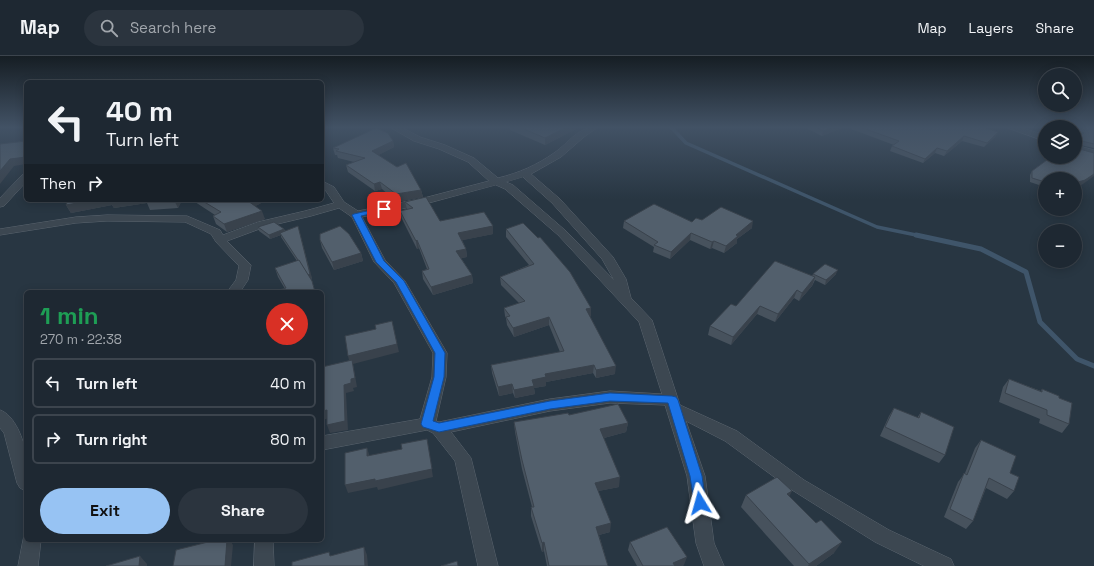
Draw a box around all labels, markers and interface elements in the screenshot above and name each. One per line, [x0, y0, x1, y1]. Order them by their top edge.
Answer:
search box [84, 10, 364, 46]
text: Map [20, 15, 60, 40]
icon: search [98, 17, 120, 39]
text: Search here [130, 18, 216, 37]
text: Map [917, 19, 947, 37]
text: Layers [969, 19, 1013, 37]
text: Share [1035, 19, 1074, 37]
map controls [1038, 68, 1082, 268]
button: search [1038, 68, 1082, 112]
text: 40 m [106, 93, 173, 129]
icon: left [40, 96, 92, 148]
button: layers [1038, 120, 1082, 164]
text: Turn left [106, 128, 179, 151]
icon: right [84, 172, 106, 194]
button: + [1038, 172, 1082, 216]
text: Then [40, 174, 76, 193]
pin [367, 192, 401, 226]
icon: arrive [373, 198, 395, 220]
button: − [1038, 224, 1082, 268]
text: 1 min [40, 300, 99, 331]
button: close [266, 303, 308, 345]
text: 270 m · 22:38 [40, 331, 122, 348]
icon: left [42, 372, 64, 394]
text: Turn left [76, 374, 138, 393]
text: 40 m [270, 374, 306, 393]
icon: right [42, 428, 64, 450]
text: Turn right [76, 430, 147, 449]
text: 80 m [270, 430, 306, 449]
position arrow [679, 482, 721, 524]
button: Exit [40, 488, 170, 534]
button: Share [178, 488, 308, 534]

